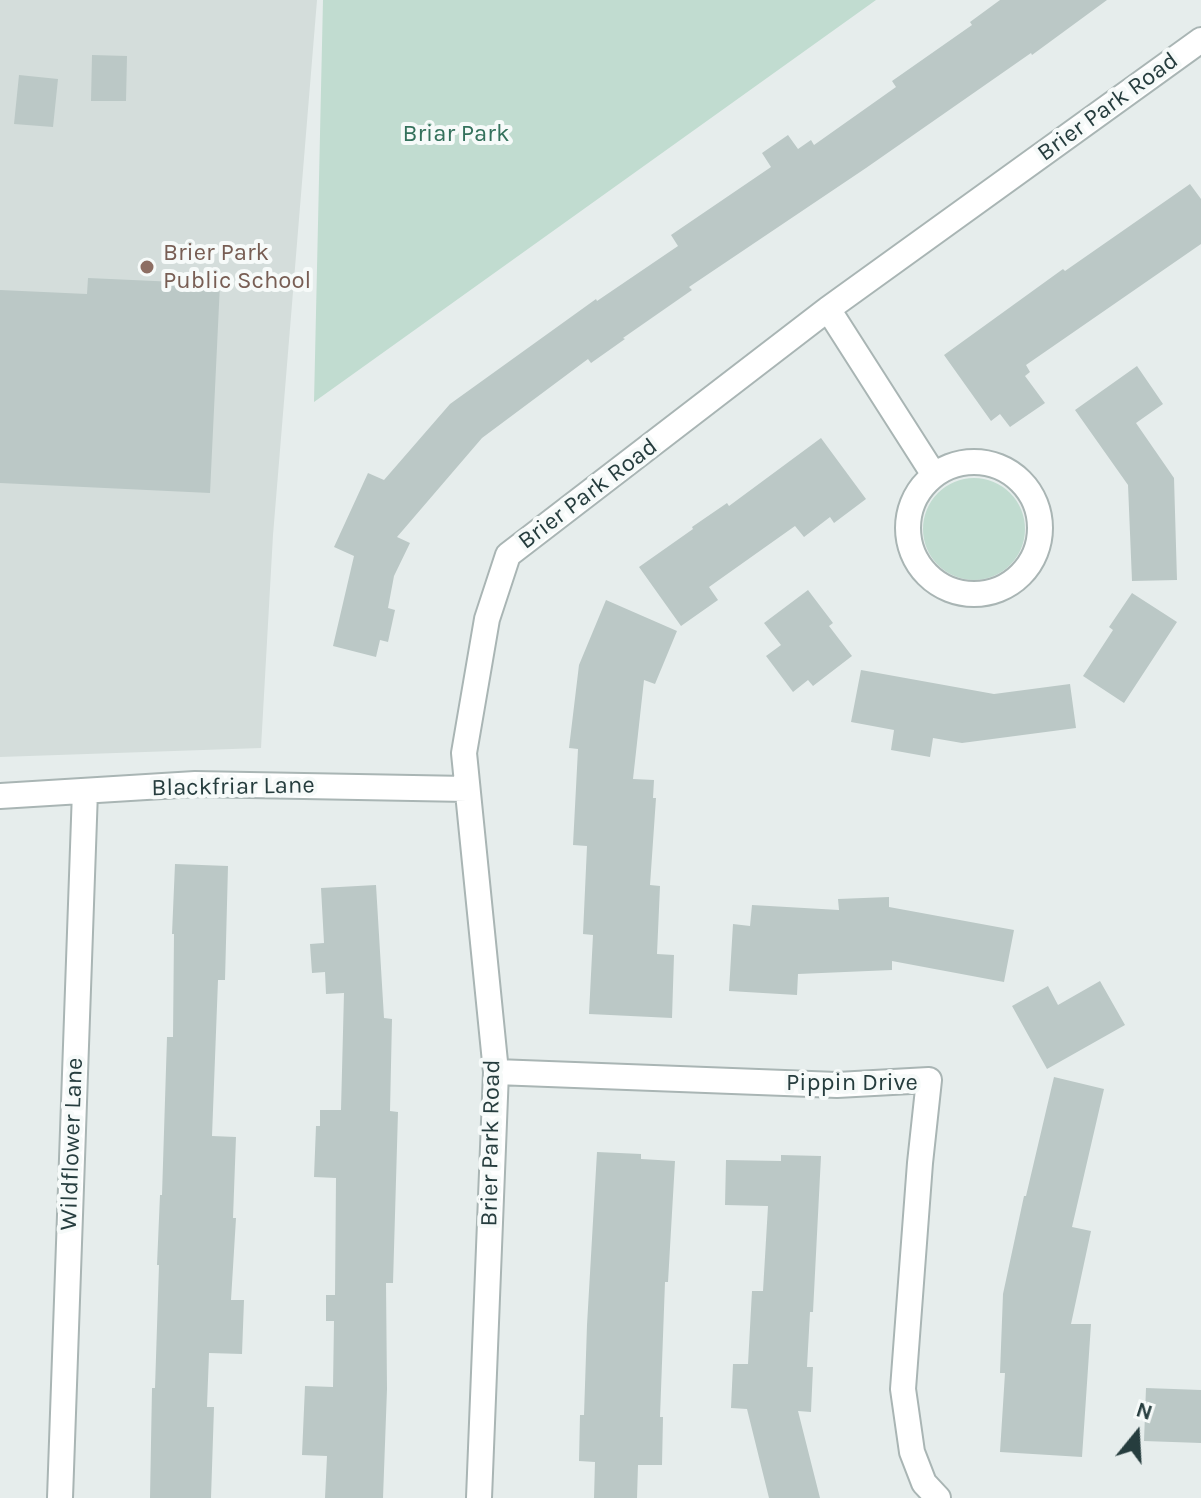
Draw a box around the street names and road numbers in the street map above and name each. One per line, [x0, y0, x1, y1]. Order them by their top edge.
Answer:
street label: Brier Park Road [1032, 46, 1184, 168]
street label: Brier Park Road [513, 432, 663, 556]
street label: Blackfriar Lane [151, 771, 315, 803]
street label: Wildflower Lane [55, 1057, 89, 1231]
street label: Brier Park Road [475, 1059, 507, 1227]
street label: Pippin Drive [786, 1069, 918, 1097]

